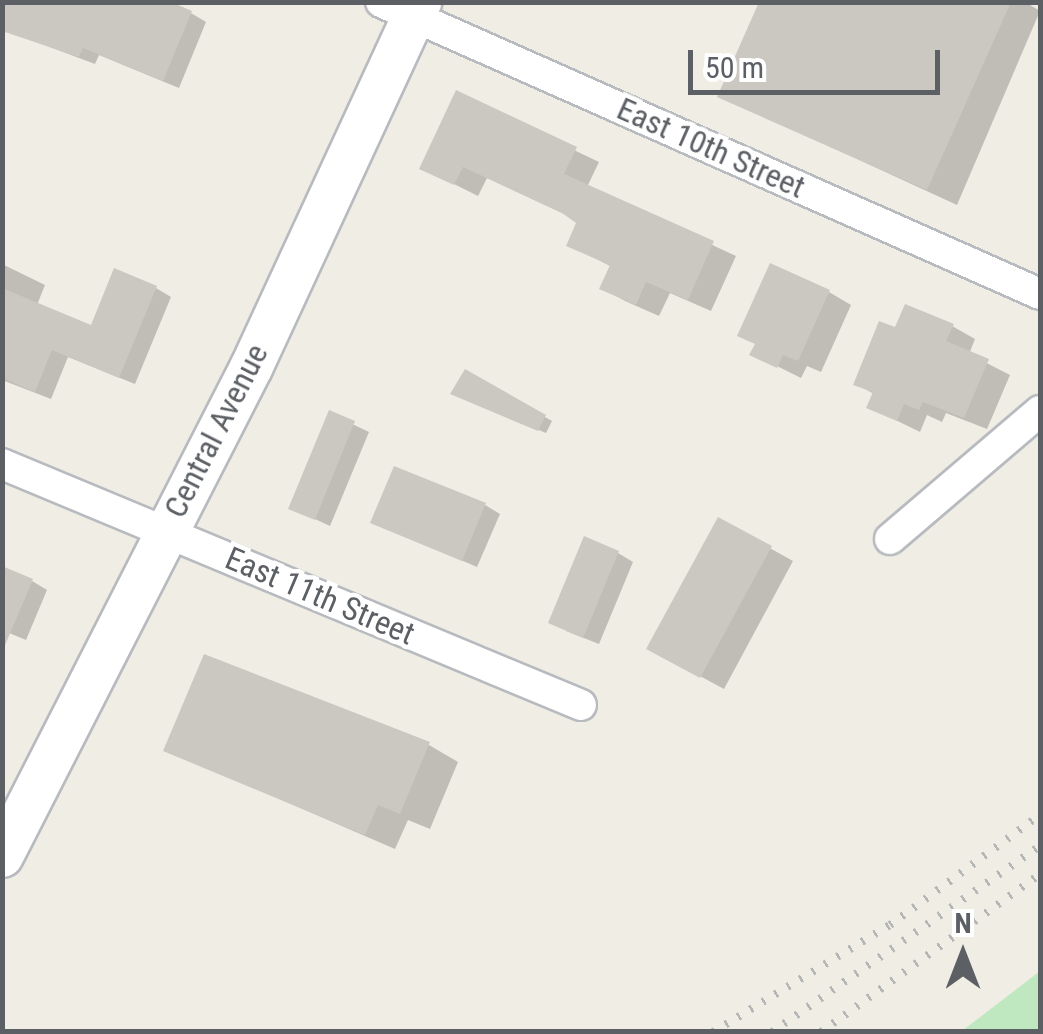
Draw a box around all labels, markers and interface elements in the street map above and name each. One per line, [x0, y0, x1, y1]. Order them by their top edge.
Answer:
scale bar [693, 30, 946, 92]
text: 50 m [705, 50, 764, 85]
street label: East 10th Street [611, 89, 811, 207]
street label: Central Avenue [156, 338, 276, 524]
street label: East 11th Street [220, 539, 420, 653]
north arrow [913, 904, 1013, 1004]
text: N [954, 907, 972, 940]

